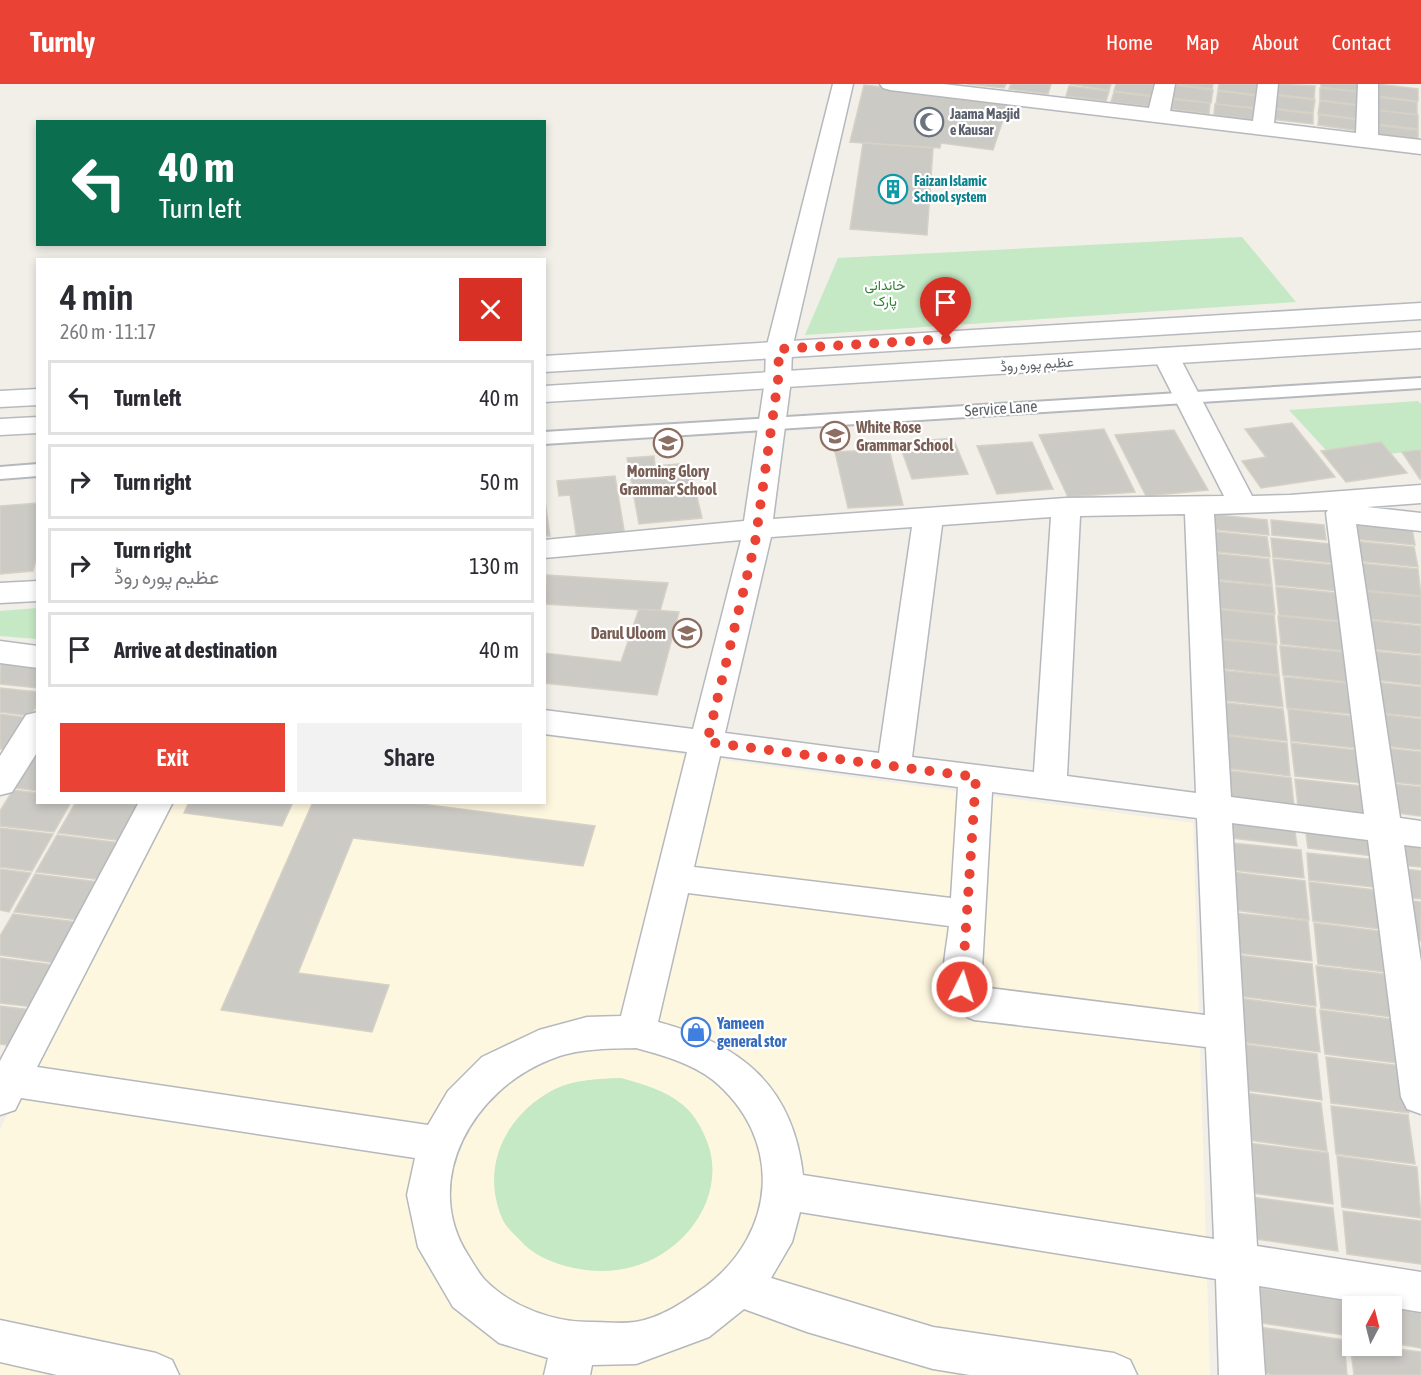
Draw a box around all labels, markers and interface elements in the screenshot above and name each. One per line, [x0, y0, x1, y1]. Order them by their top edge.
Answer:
text: Turnly [30, 26, 95, 58]
text: Home [1106, 30, 1153, 54]
text: Map [1186, 30, 1220, 54]
text: About [1253, 30, 1299, 54]
text: Contact [1332, 30, 1391, 54]
mosque icon: Jaama Masjid e Kausar [913, 106, 945, 138]
place label: Jaama Masjid e Kausar [949, 106, 1020, 138]
text: 40 m [159, 143, 234, 191]
icon: left [60, 144, 138, 222]
building icon: Faizan Islamic School system [877, 173, 909, 205]
place label: Faizan Islamic School system [914, 173, 987, 205]
text: Turn left [159, 193, 242, 224]
text: 4 min [60, 276, 134, 318]
park label: خاندانی پارک [865, 277, 905, 311]
pin [920, 277, 971, 339]
button: close [459, 278, 522, 341]
icon: arrive [929, 286, 962, 319]
text: 260 m · 11:17 [60, 320, 156, 343]
street label: عظیم پورہ روڈ [1000, 353, 1074, 377]
icon: left [63, 381, 96, 414]
text: Turn left [114, 385, 181, 411]
text: 40 m [479, 385, 519, 411]
street label: Service Lane [964, 396, 1038, 420]
place label: White Rose Grammar School [855, 418, 954, 454]
school or university icon: White Rose Grammar School [819, 420, 851, 452]
school or university icon: Morning Glory Grammar School [652, 427, 684, 459]
place label: Morning Glory Grammar School [619, 462, 717, 498]
icon: right [63, 465, 96, 498]
text: Turn right [114, 469, 191, 495]
text: 50 m [479, 469, 519, 495]
text: Turn right [114, 537, 191, 563]
icon: right [63, 549, 96, 582]
text: 130 m [469, 553, 519, 579]
text: عظیم پورہ روڈ [114, 565, 219, 588]
school or university icon: Darul Uloom [671, 617, 703, 649]
place label: Darul Uloom [591, 624, 666, 642]
icon: arrive [63, 633, 96, 666]
text: Arrive at destination [114, 637, 277, 663]
text: 40 m [479, 637, 519, 663]
button: Exit [60, 723, 285, 792]
button: Share [297, 723, 522, 792]
position arrow [930, 955, 994, 1019]
place label: Yameen general stor [716, 1014, 787, 1050]
shop icon: Yameen general stor [680, 1016, 712, 1048]
north arrow [1342, 1296, 1402, 1356]
map controls [1342, 1296, 1402, 1356]

